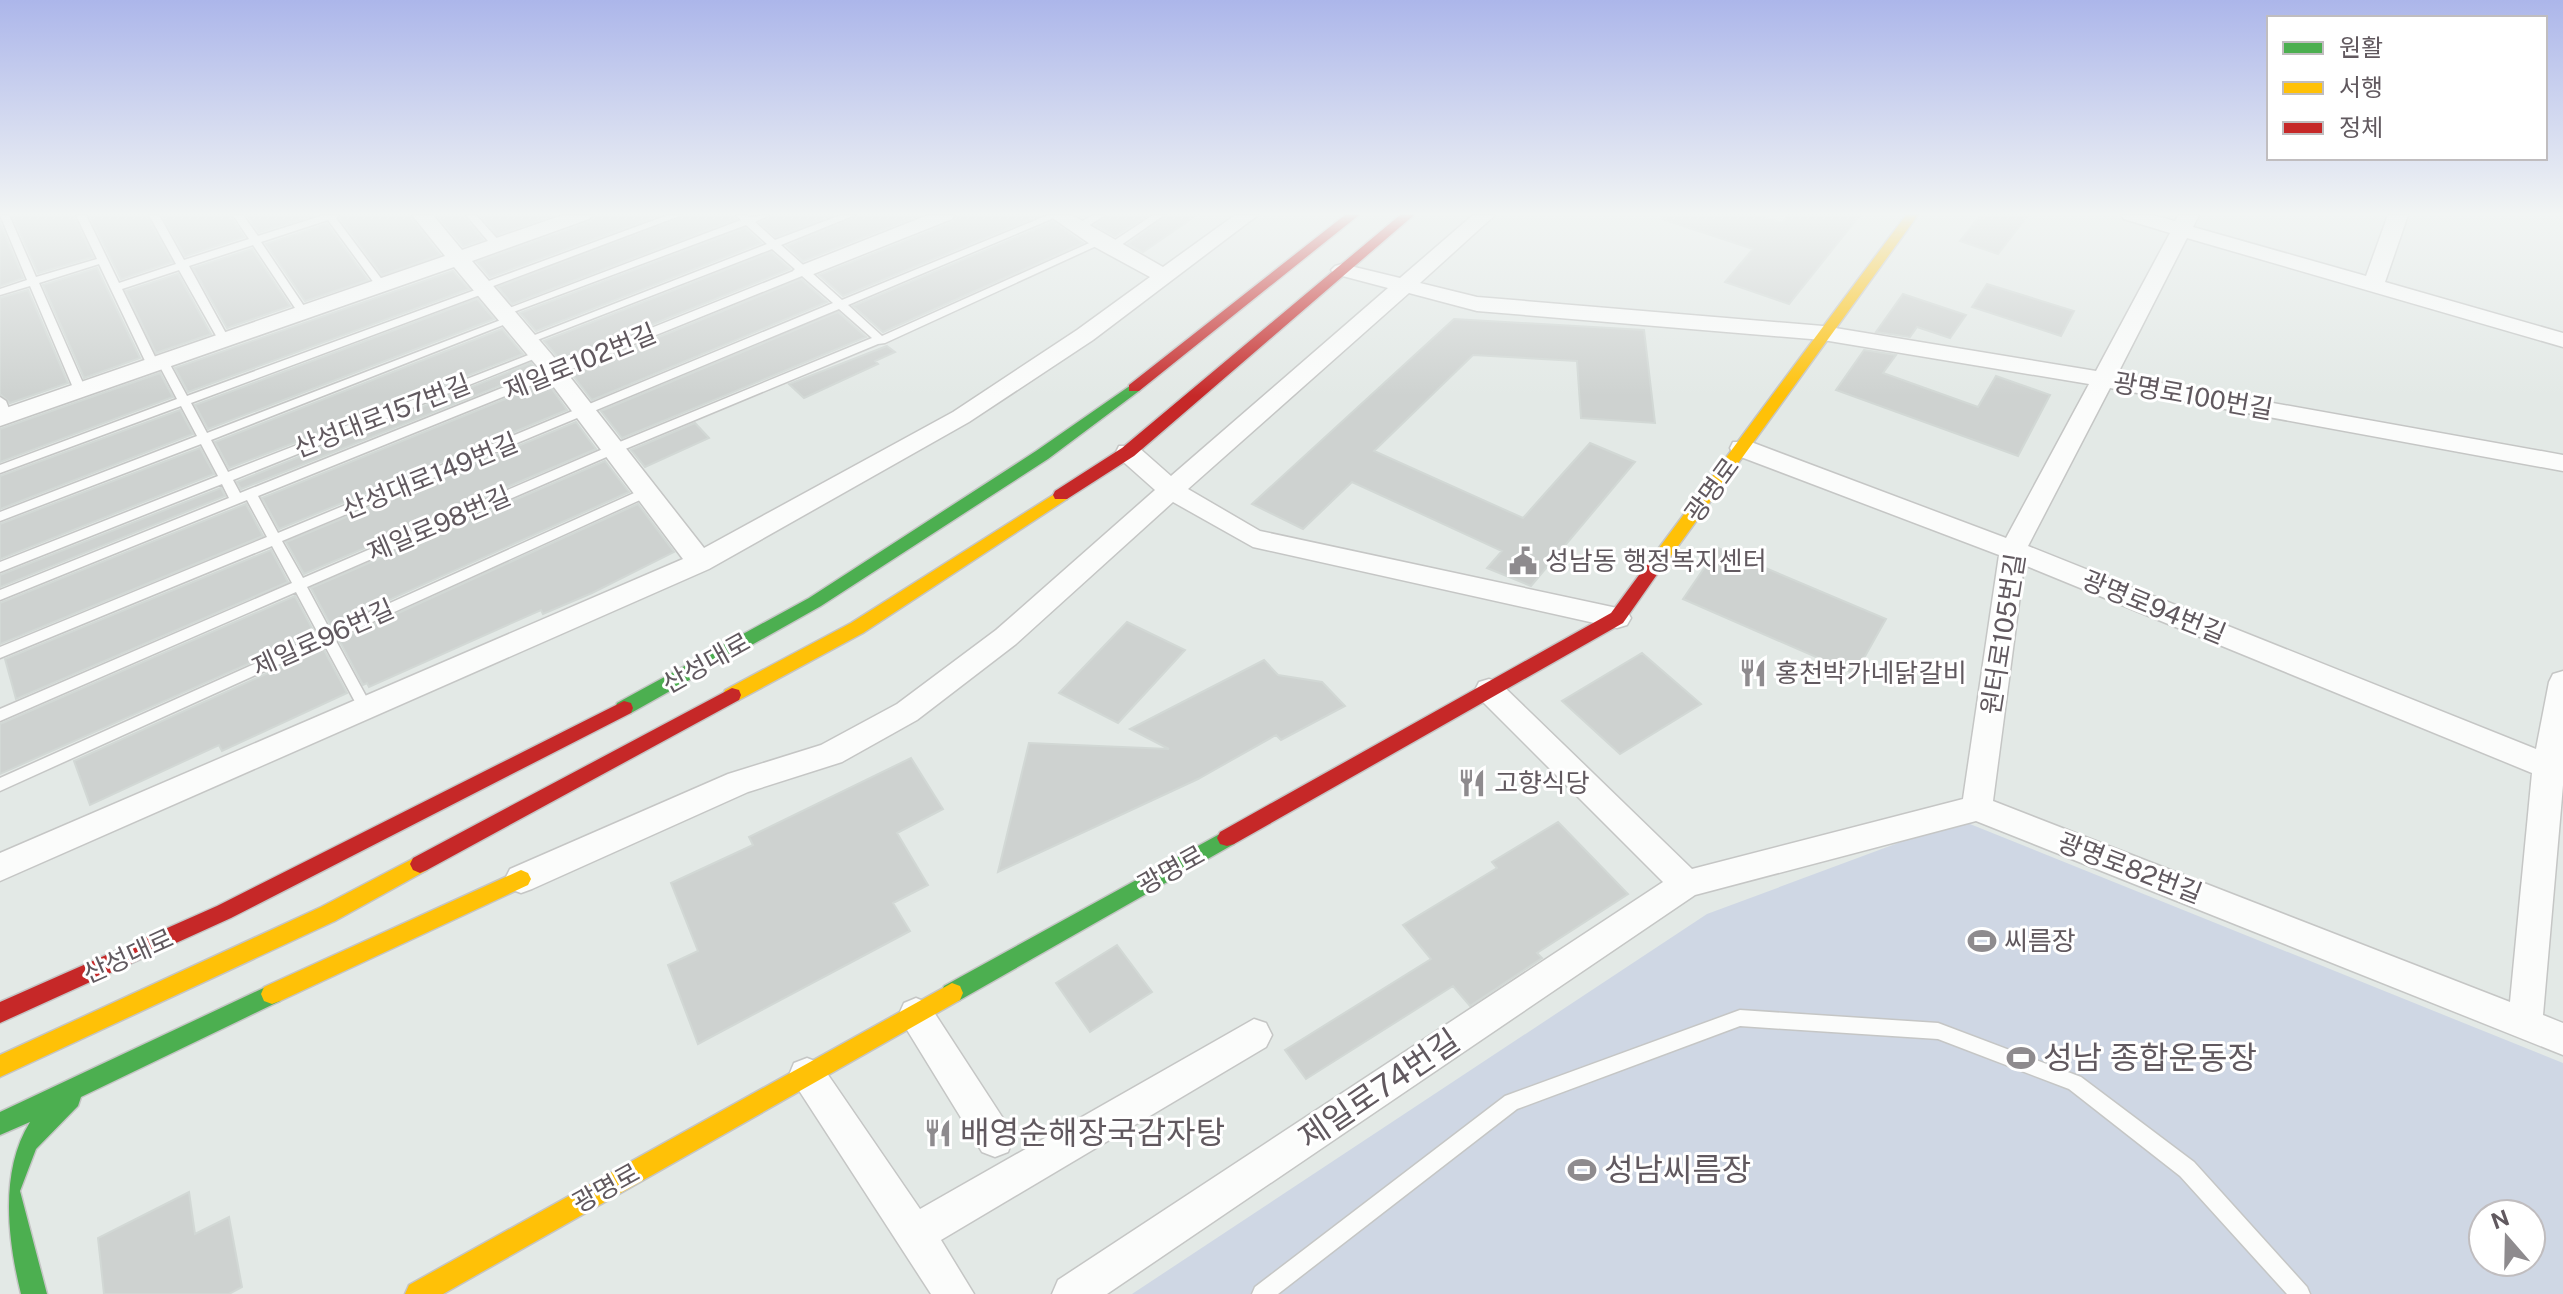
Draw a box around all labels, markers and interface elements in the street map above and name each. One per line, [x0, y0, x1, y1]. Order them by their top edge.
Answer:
legend [2267, 16, 2547, 160]
text: 원활 [2339, 33, 2383, 61]
text: 서행 [2339, 73, 2383, 101]
text: 정체 [2339, 113, 2383, 141]
street label: 제일로102번길 [499, 317, 661, 406]
street label: 광명로100번길 [2111, 366, 2275, 425]
street label: 산성대로157번길 [289, 368, 474, 463]
street label: 산성대로149번길 [337, 426, 522, 525]
street label: 광명로 [1678, 452, 1745, 528]
street label: 제일로98번길 [363, 479, 515, 568]
place label: 성남동 행정복지센터 [1545, 545, 1767, 576]
public building icon: 성남동 행정복지센터 [1508, 546, 1538, 576]
street label: 원터로105번길 [1974, 551, 2031, 717]
street label: 광명로94번길 [2078, 564, 2231, 649]
street label: 제일로96번길 [247, 592, 398, 683]
street label: 산성대로 [656, 626, 755, 699]
place label: 홍천박가네닭갈비 [1775, 657, 1966, 688]
restaurant icon: 홍천박가네닭갈비 [1738, 658, 1768, 688]
place label: 고향식당 [1494, 767, 1590, 798]
restaurant icon: 고향식당 [1457, 768, 1487, 798]
street label: 광명로82번길 [2054, 826, 2207, 909]
street label: 광명로 [1132, 839, 1210, 901]
street label: 산성대로 [78, 922, 178, 989]
place label: 씨름장 [2004, 925, 2076, 956]
sports icon: 씨름장 [1967, 926, 1997, 956]
street label: 제일로74번길 [1291, 1021, 1466, 1156]
place label: 성남 종합운동장 [2043, 1039, 2257, 1076]
sports icon: 성남 종합운동장 [2006, 1043, 2036, 1073]
place label: 배영순해장국감자탕 [960, 1114, 1225, 1151]
restaurant icon: 배영순해장국감자탕 [923, 1118, 953, 1148]
place label: 성남씨름장 [1604, 1151, 1751, 1188]
sports icon: 성남씨름장 [1567, 1155, 1597, 1185]
street label: 광명로 [567, 1157, 645, 1219]
north arrow [2467, 1198, 2547, 1278]
text: N [2488, 1204, 2513, 1234]

